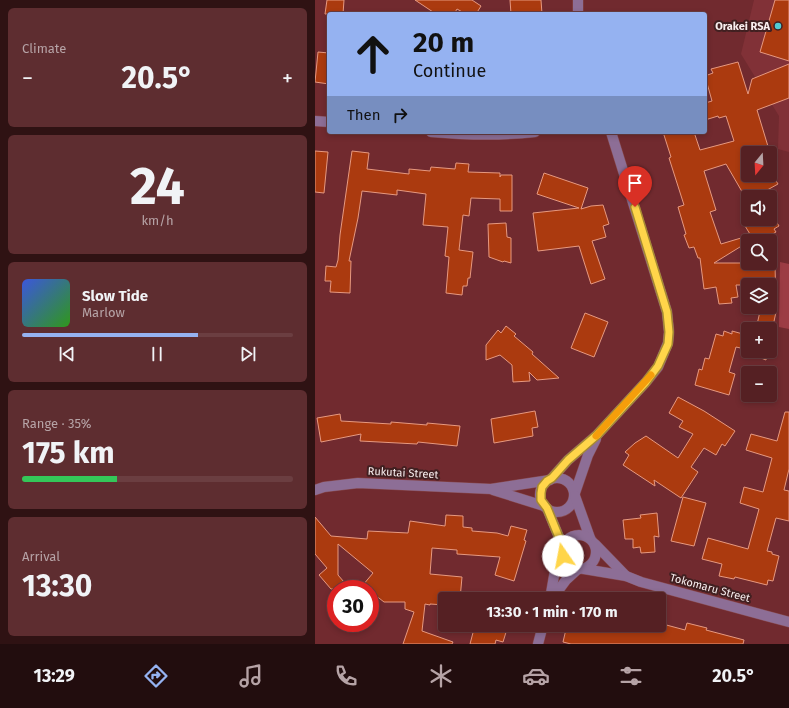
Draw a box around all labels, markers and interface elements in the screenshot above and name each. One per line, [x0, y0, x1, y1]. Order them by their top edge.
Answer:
place label: Orakei RSA [715, 20, 771, 33]
marker: Orakei RSA [773, 21, 783, 31]
text: 20 m [413, 26, 474, 59]
icon: ahead [347, 28, 399, 80]
text: Climate [22, 41, 66, 56]
text: 20.5° [122, 60, 194, 96]
text: Continue [413, 60, 486, 82]
text: − [22, 65, 33, 92]
text: + [282, 65, 293, 92]
icon: right [389, 104, 411, 126]
text: Then [347, 106, 381, 124]
north arrow [741, 146, 777, 182]
map controls [741, 146, 777, 402]
text: 24 [130, 155, 185, 218]
pin [618, 166, 652, 207]
icon: arrive [624, 172, 646, 194]
button: sound [741, 190, 777, 226]
text: km/h [141, 213, 174, 228]
button: search [741, 234, 777, 270]
button: layers [741, 278, 777, 314]
text: Slow Tide [82, 287, 148, 305]
text: Marlow [82, 305, 125, 320]
button: + [741, 322, 777, 358]
icon: previous [56, 343, 78, 365]
icon: pause [146, 343, 168, 365]
icon: next [237, 343, 259, 365]
button: − [741, 366, 777, 402]
text: Range · 35% [22, 416, 92, 431]
text: 175 km [22, 435, 115, 471]
street label: Rukutai Street [367, 465, 439, 481]
position arrow [542, 535, 584, 577]
text: Arrival [22, 549, 60, 564]
text: 13:30 [22, 568, 92, 604]
street label: Tokomaru Street [669, 571, 751, 605]
speed limit sign: 30 [327, 580, 379, 632]
text: 13:30 · 1 min · 170 m [486, 603, 618, 621]
icon: directions [142, 662, 170, 690]
icon: music [237, 662, 265, 690]
icon: phone [332, 662, 360, 690]
icon: climate [427, 662, 455, 690]
icon: car [522, 662, 550, 690]
icon: filters [617, 662, 645, 690]
text: 13:29 [34, 665, 75, 687]
text: 20.5° [712, 665, 755, 687]

